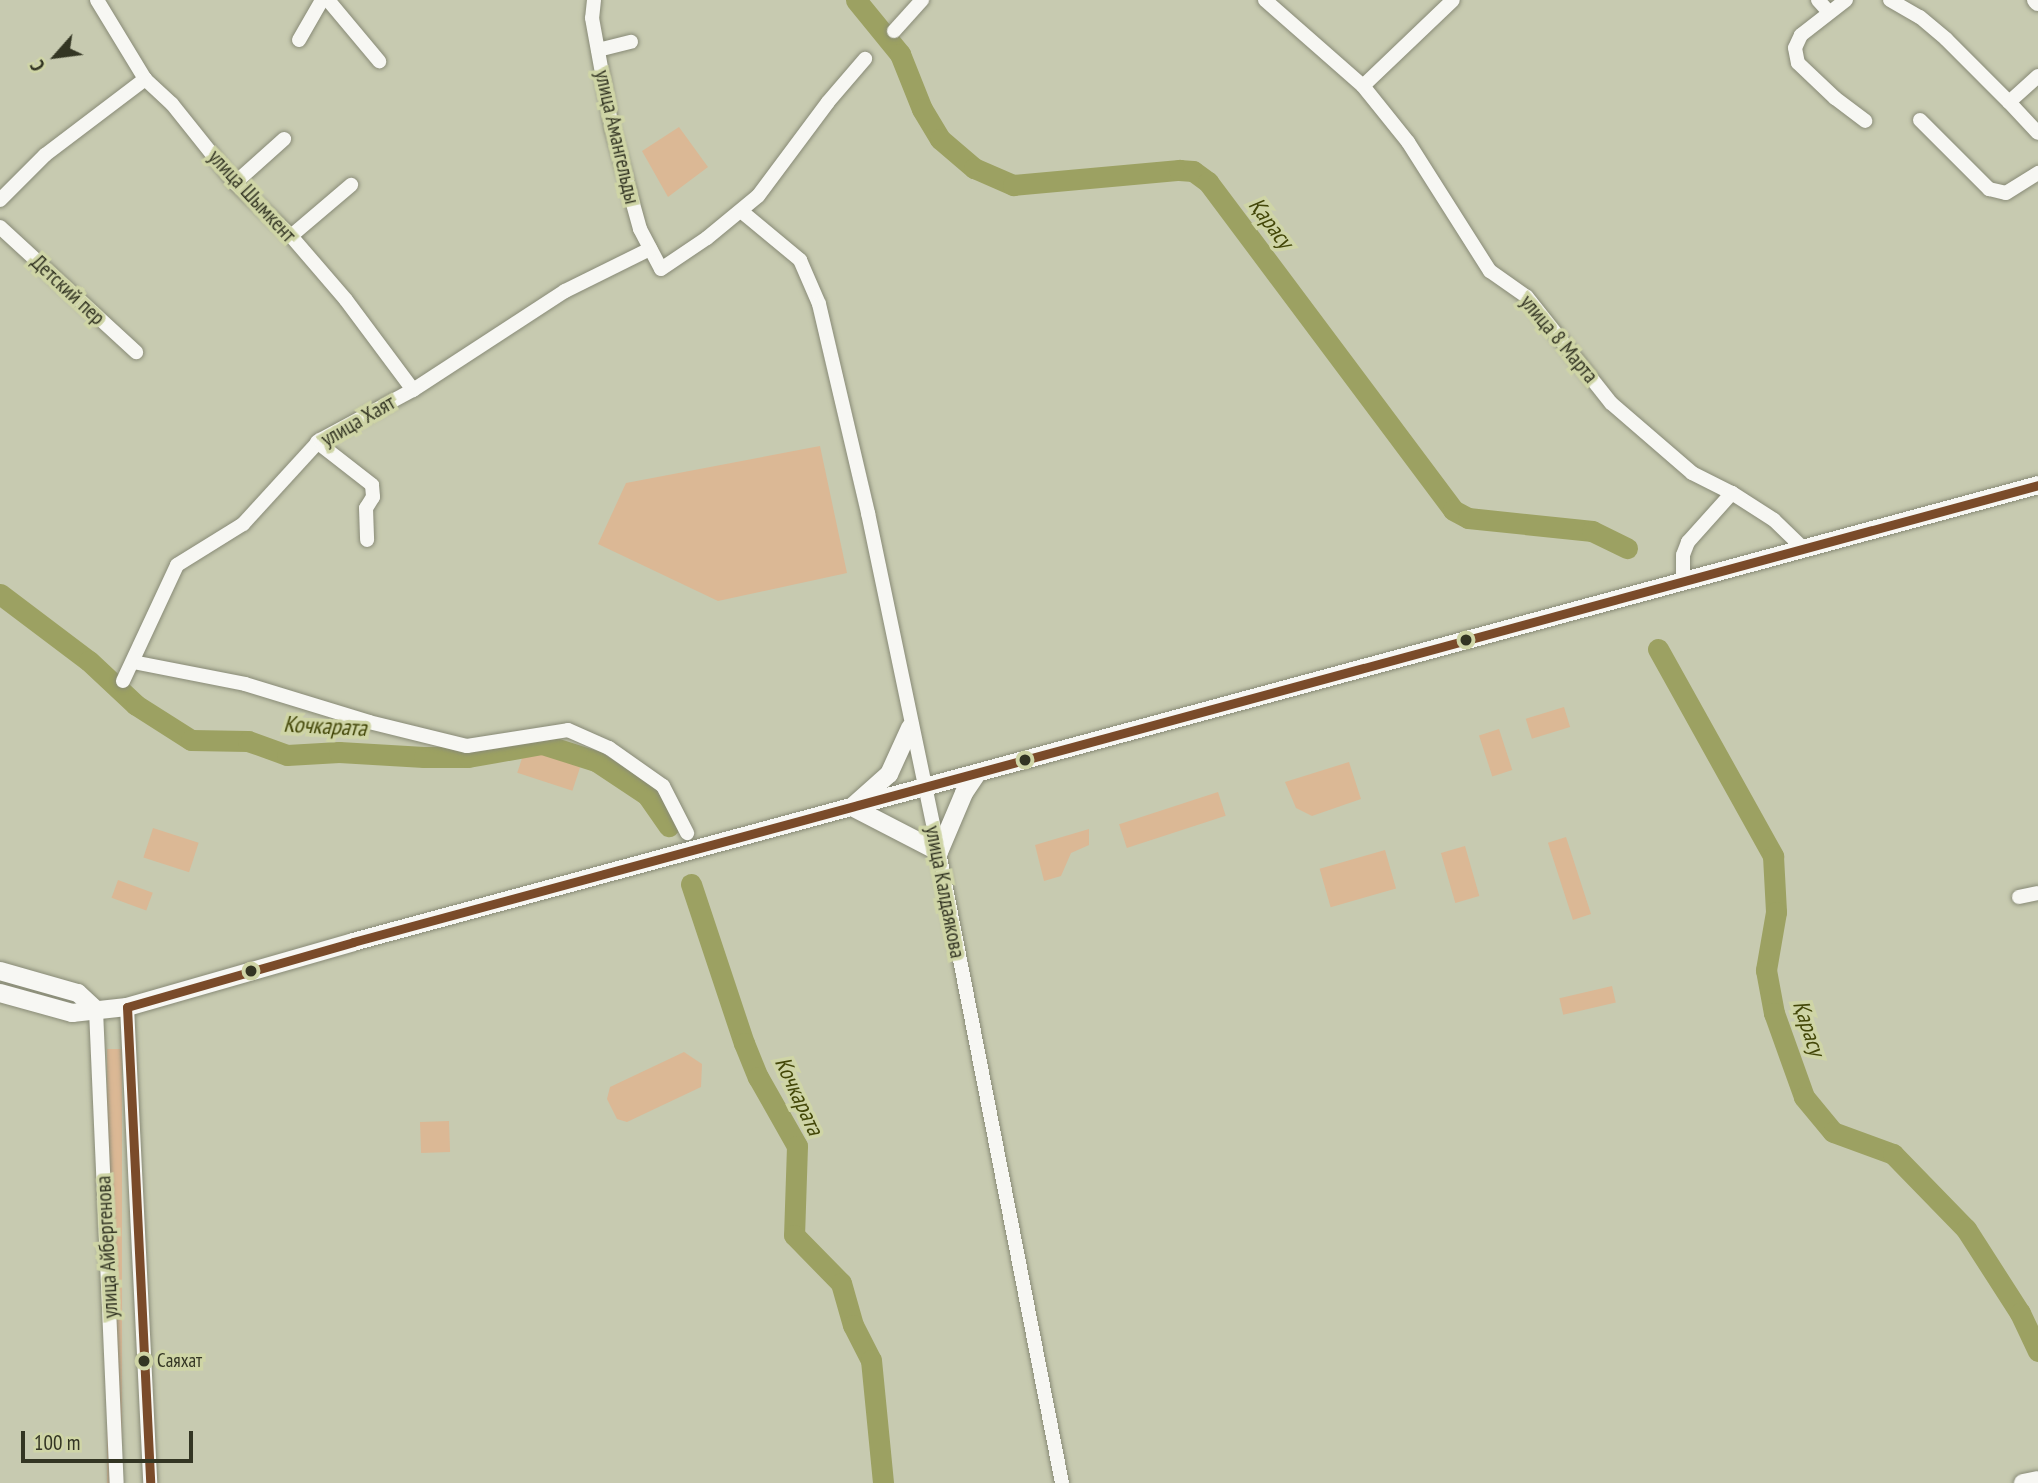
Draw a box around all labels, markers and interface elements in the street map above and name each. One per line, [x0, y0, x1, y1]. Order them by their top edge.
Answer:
north arrow [21, 21, 91, 91]
text: С [25, 56, 50, 75]
street label: улица Амангельды [589, 67, 645, 207]
street label: улица Шымкент [203, 145, 301, 247]
water label: Қарасу [1243, 192, 1299, 254]
street label: Детский пер [26, 250, 110, 330]
street label: улица 8 Марта [1515, 290, 1603, 388]
street label: улица Хаят [317, 390, 399, 452]
unlabelled marker [1459, 633, 1473, 647]
water label: Кочкарата [283, 710, 367, 742]
unlabelled marker [1018, 753, 1032, 767]
street label: улица Калдаякова [920, 824, 970, 960]
unlabelled marker [244, 964, 258, 978]
water label: Қарасу [1787, 997, 1831, 1059]
water label: Кочкарата [769, 1052, 829, 1140]
street label: улица Айбергенова [91, 1175, 123, 1319]
place label: Саяхат [157, 1350, 202, 1372]
marker: Саяхат [137, 1354, 151, 1368]
scale bar [24, 1416, 196, 1460]
text: 100 m [34, 1429, 80, 1456]

